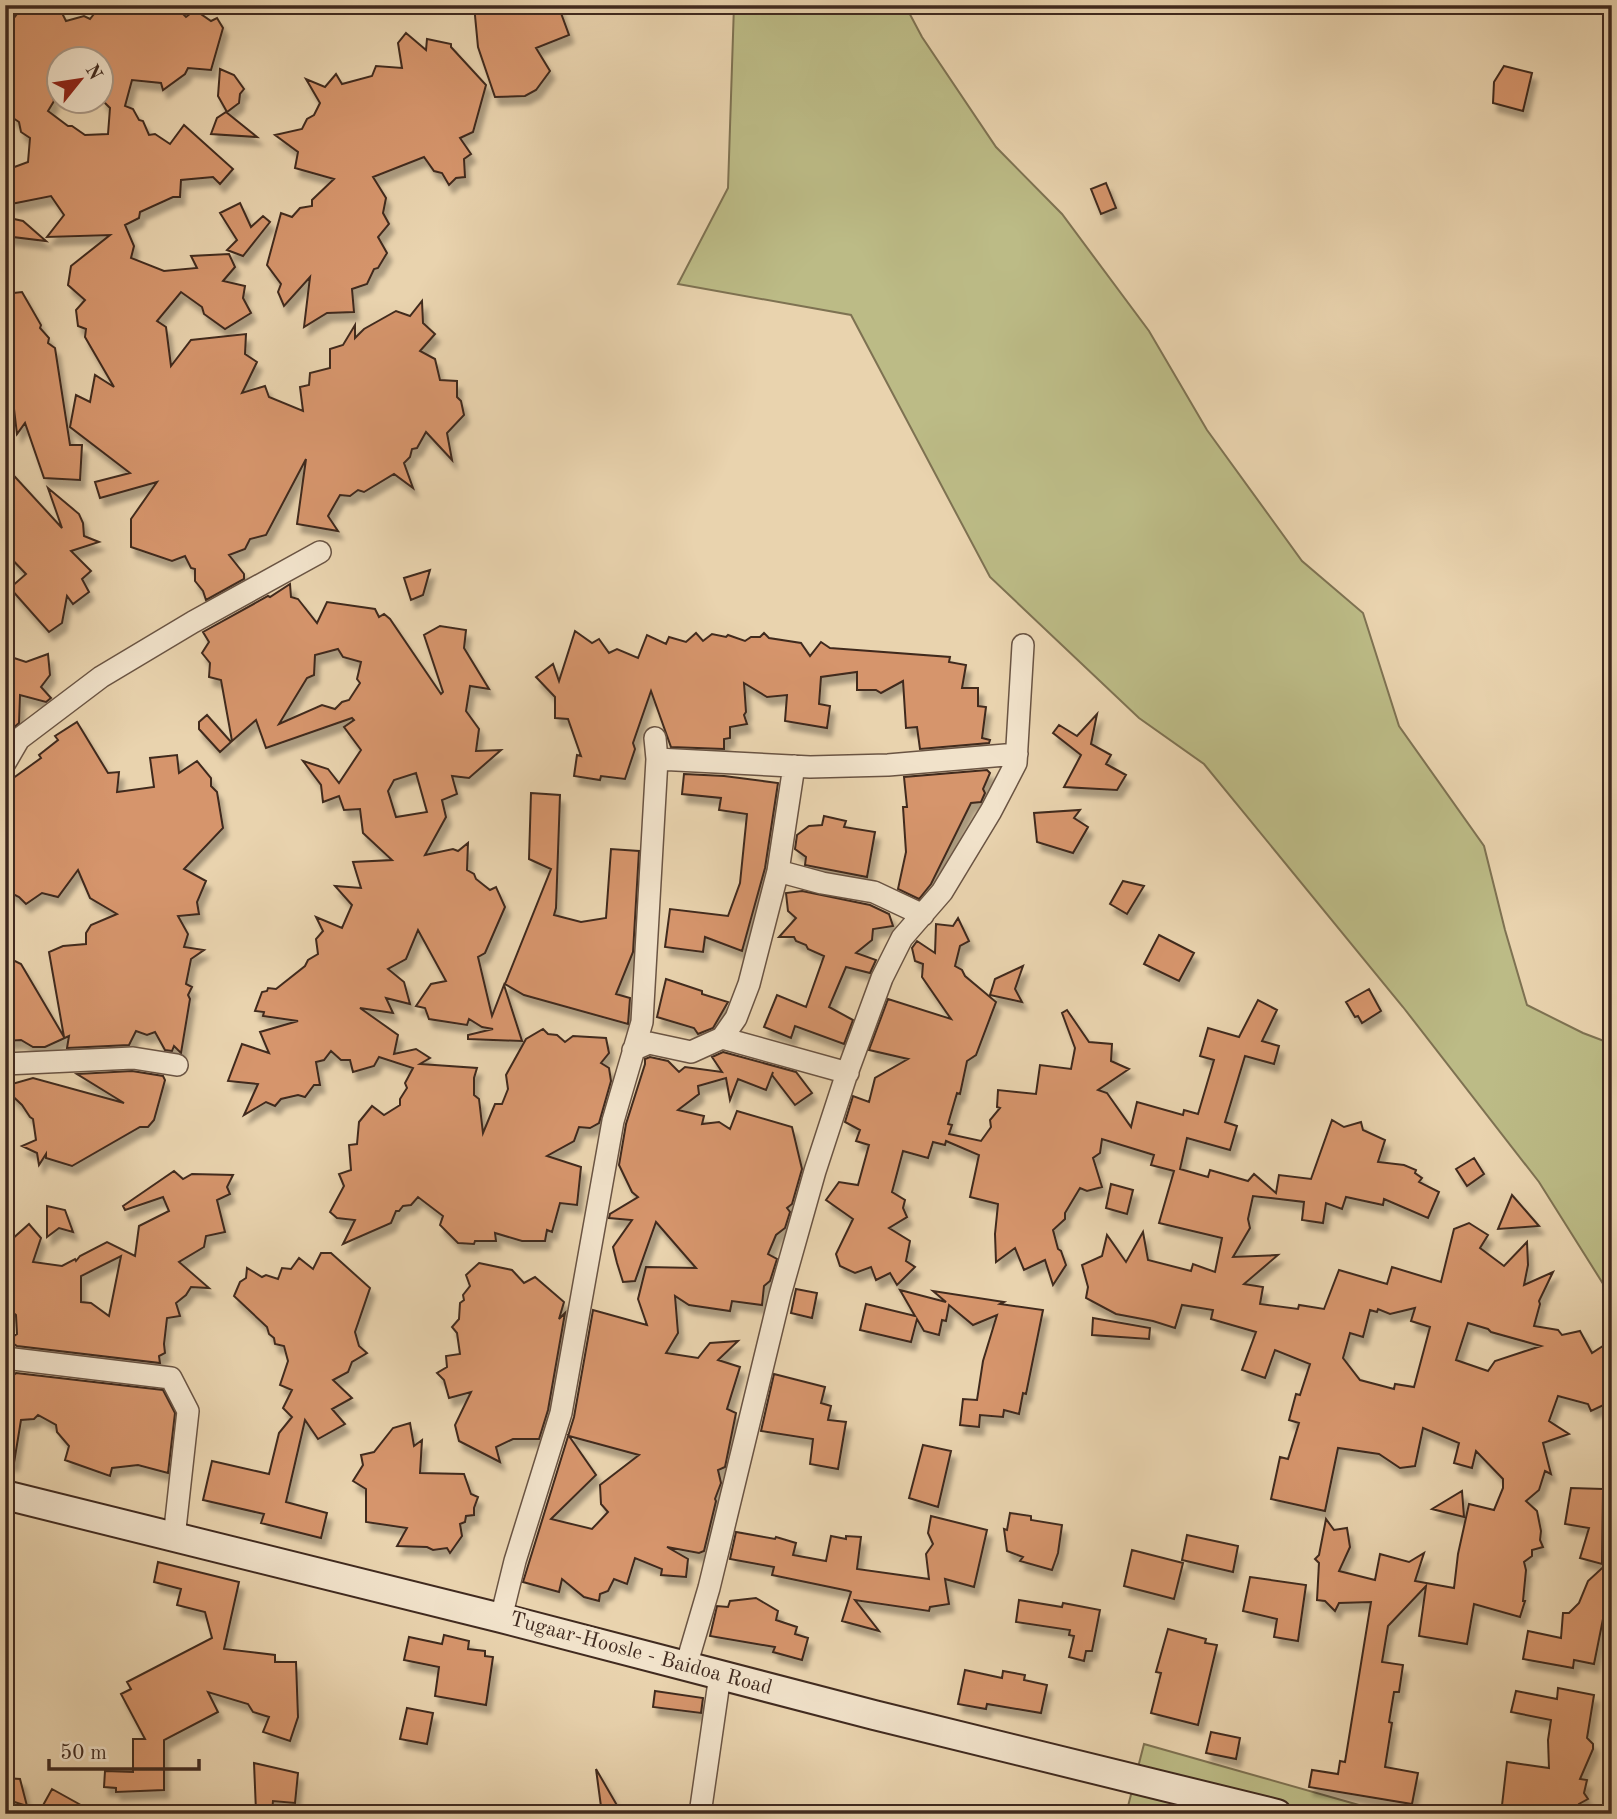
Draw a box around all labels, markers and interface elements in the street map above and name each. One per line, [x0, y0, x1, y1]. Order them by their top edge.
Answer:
north arrow [46, 46, 116, 116]
text: N [81, 62, 105, 84]
street label: Tugaar-Hoosle - Baidoa Road [507, 1609, 775, 1699]
scale bar [49, 1728, 200, 1772]
text: 50 m [60, 1743, 107, 1764]

